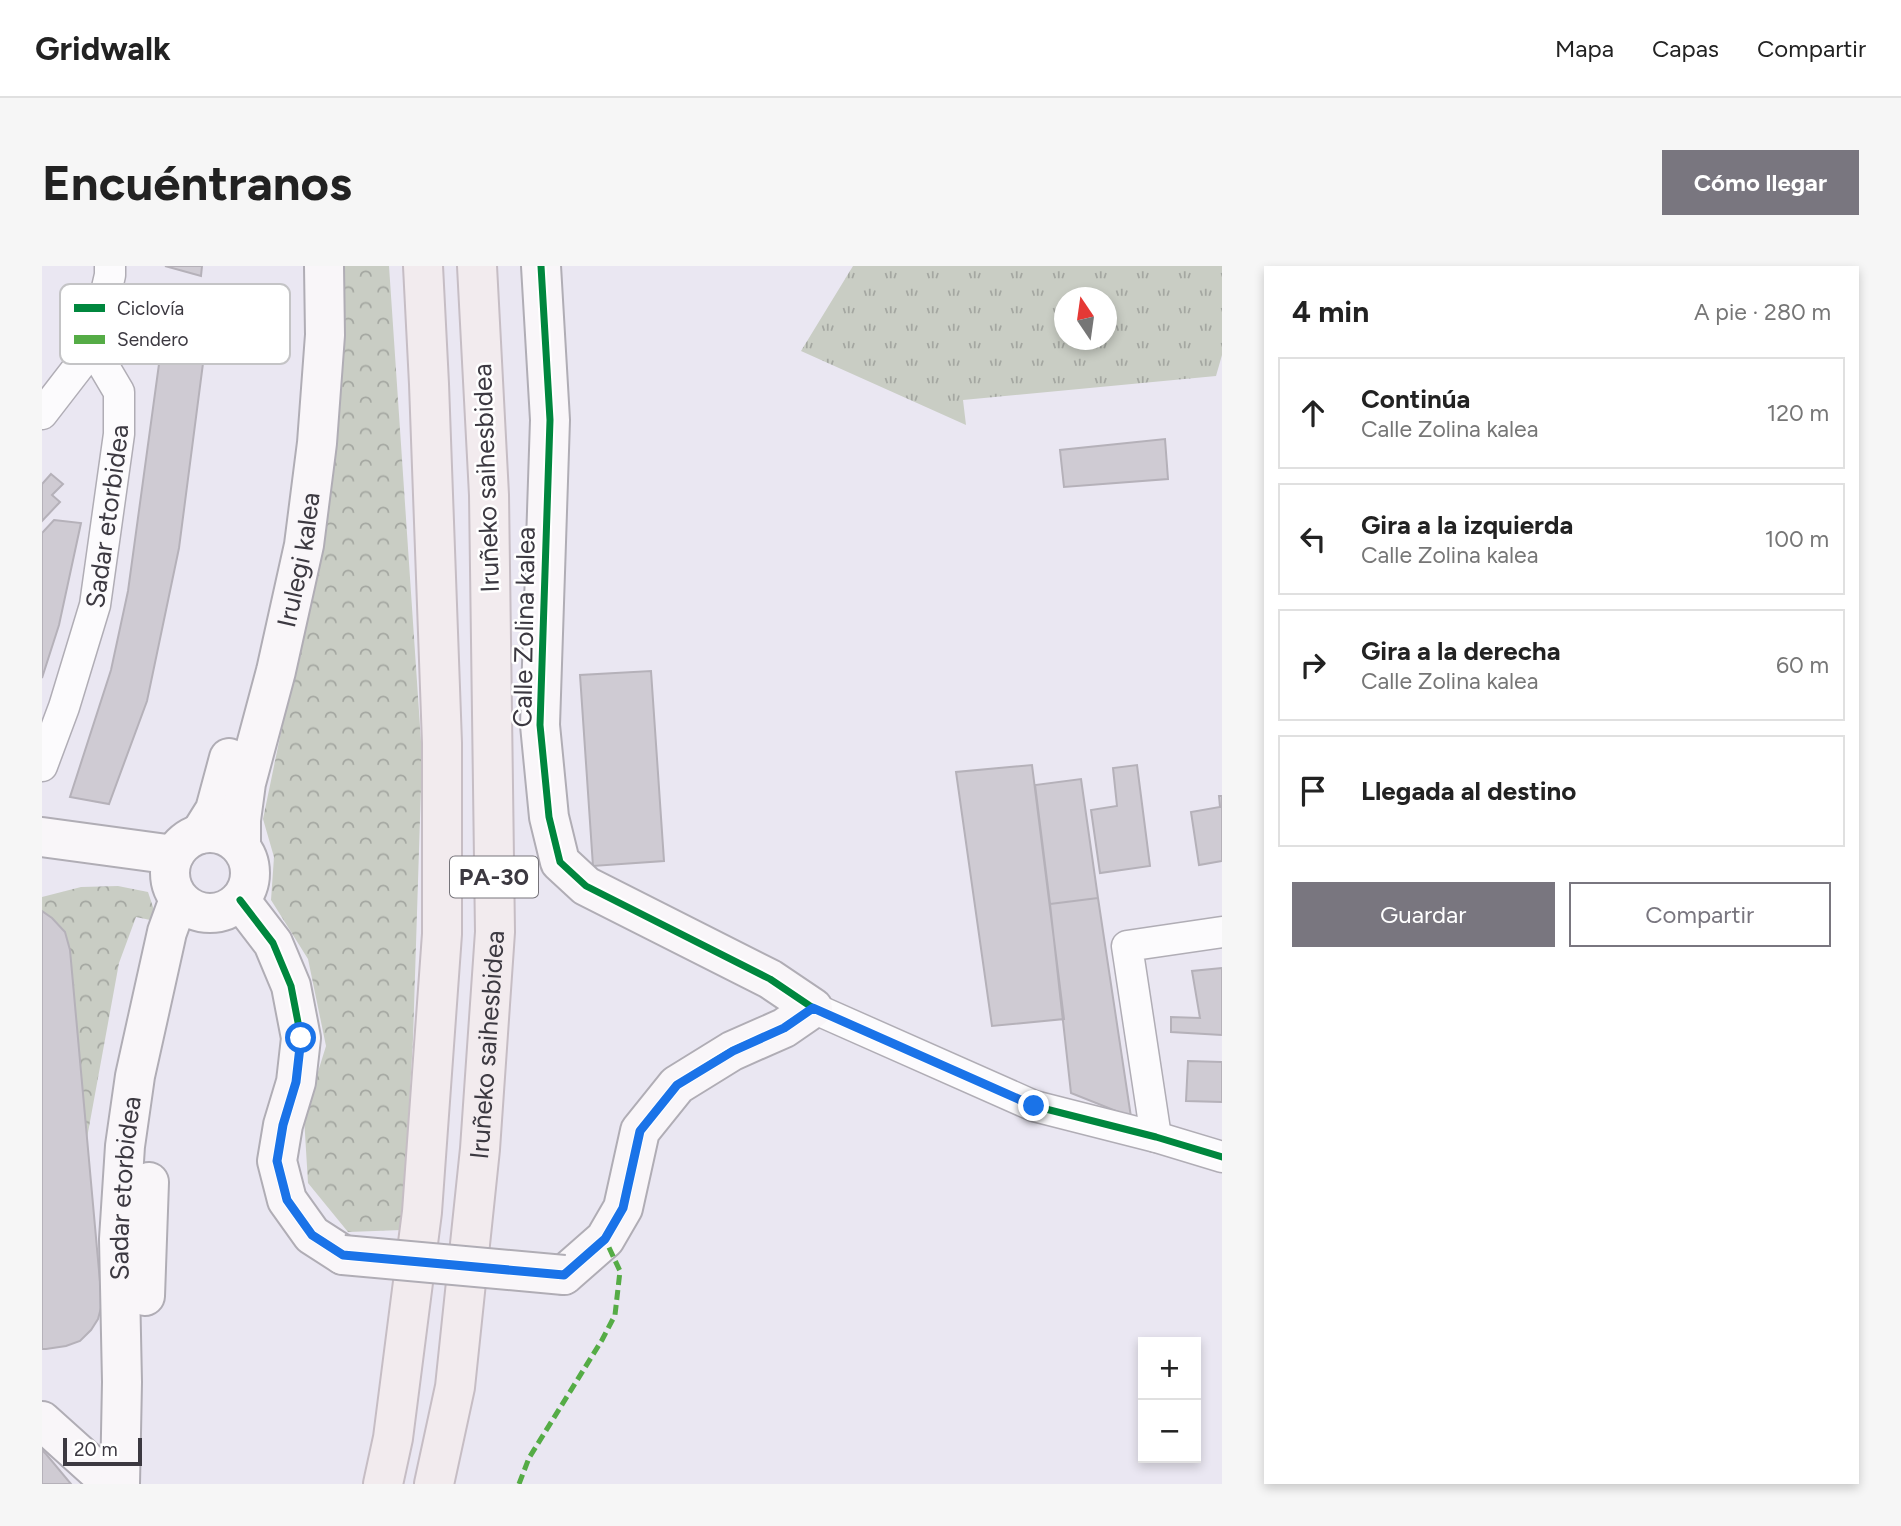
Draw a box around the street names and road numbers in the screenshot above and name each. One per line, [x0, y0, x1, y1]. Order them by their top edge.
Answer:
street label: Iruñeko saihesbidea [466, 363, 506, 593]
street label: Sadar etorbidea [79, 425, 135, 610]
street label: Irulegi kalea [270, 490, 327, 630]
street label: Calle Zolina kalea [506, 526, 542, 728]
road number: PA-30 [450, 856, 538, 898]
street label: Iruñeko saihesbidea [463, 929, 511, 1161]
street label: Sadar etorbidea [103, 1094, 148, 1281]

